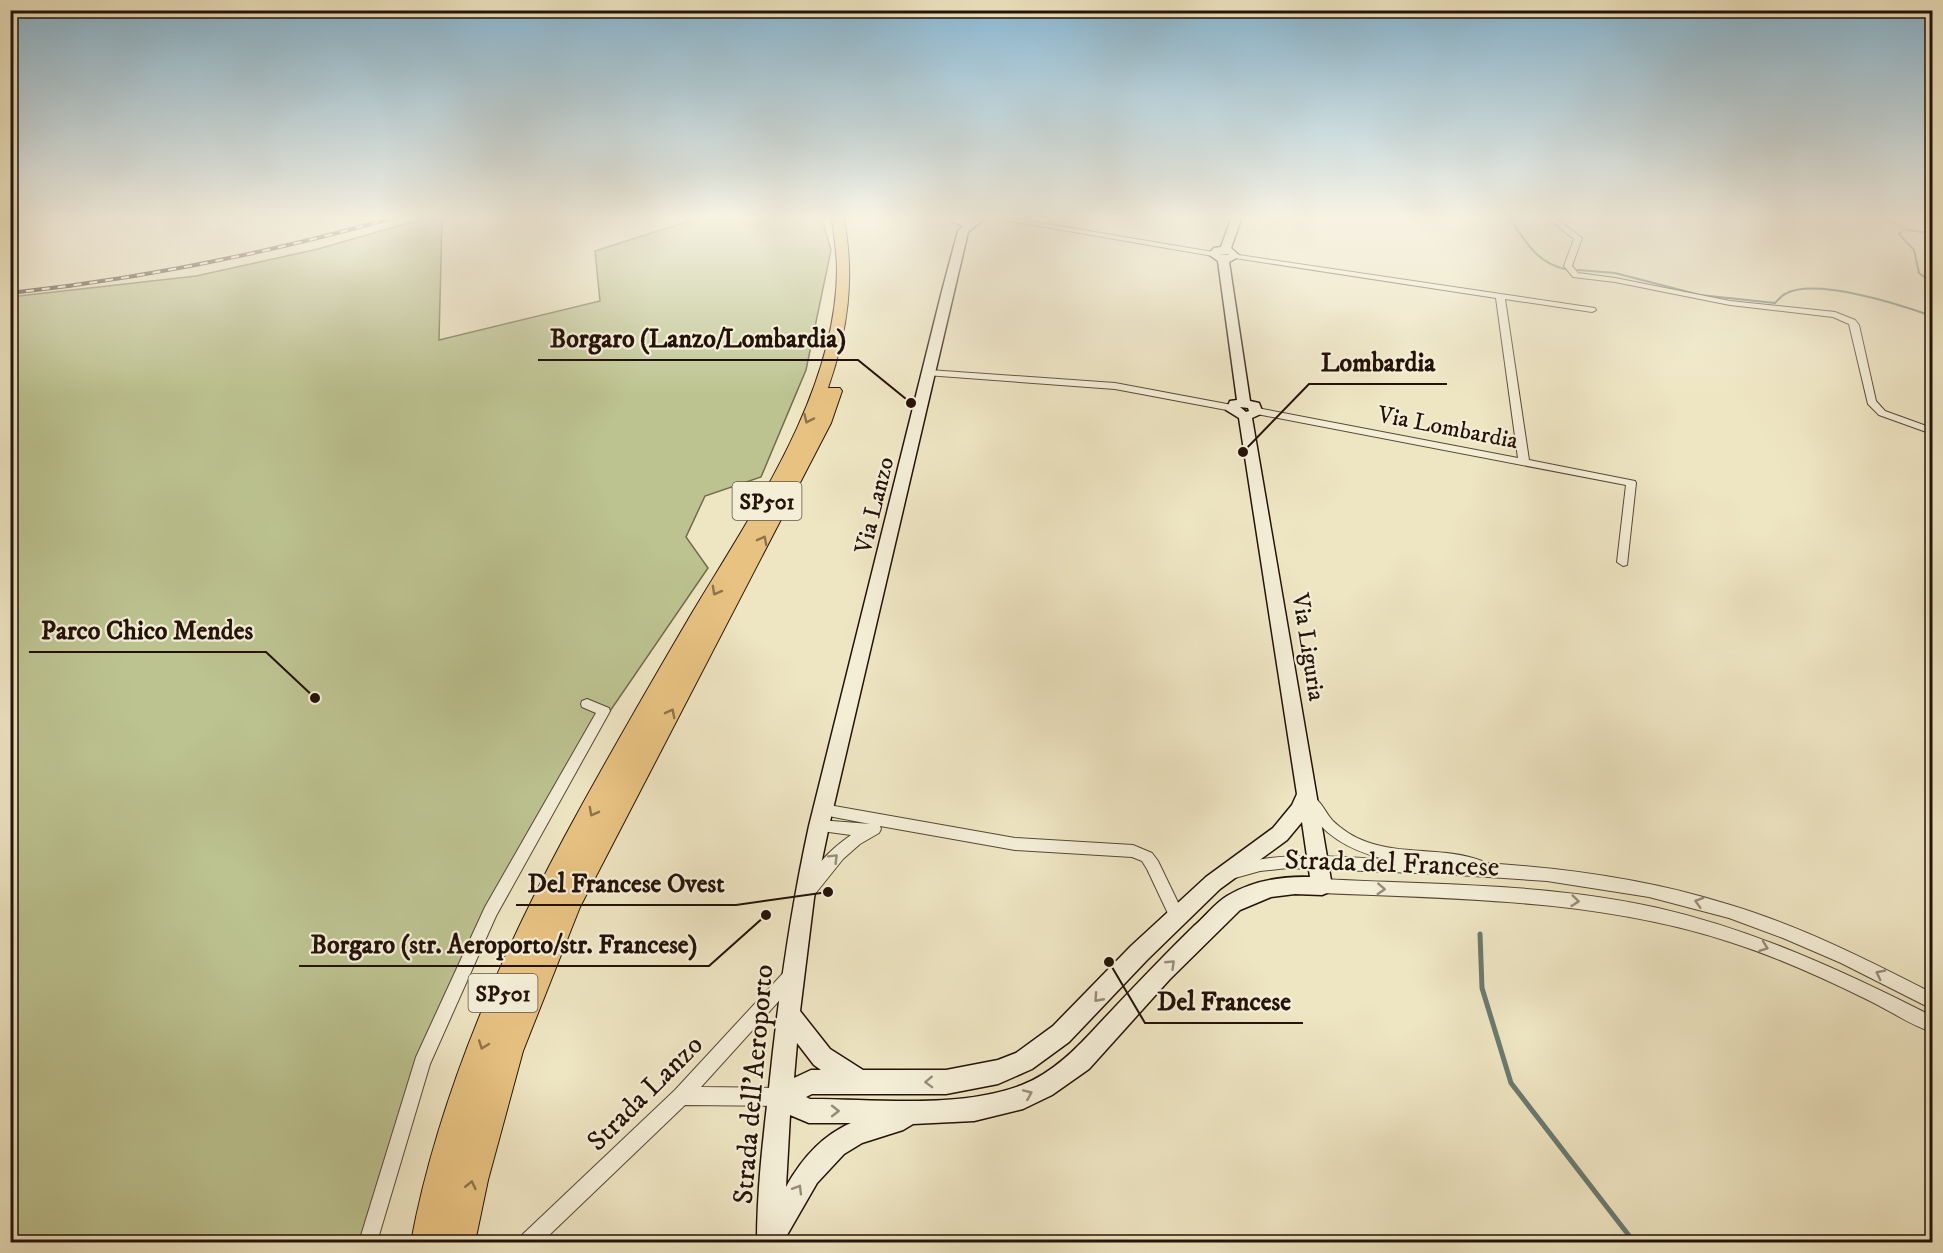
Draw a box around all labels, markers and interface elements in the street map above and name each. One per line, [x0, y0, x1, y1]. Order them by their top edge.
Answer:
callout: Borgaro (Lanzo/Lombardia) [538, 316, 858, 360]
text: Borgaro (Lanzo/Lombardia) [550, 323, 846, 356]
callout: Lombardia [1309, 340, 1447, 384]
text: Lombardia [1321, 347, 1436, 380]
street label: Via Lombardia [1374, 400, 1521, 456]
one-way arrow [803, 412, 815, 423]
street label: Via Lanzo [848, 454, 901, 558]
road number: SP501 [732, 482, 801, 520]
one-way arrow [755, 536, 767, 547]
one-way arrow [712, 584, 723, 595]
street label: Via Liguria [1285, 590, 1331, 704]
callout: Parco Chico Mendes [29, 608, 266, 652]
text: Parco Chico Mendes [41, 615, 253, 648]
one-way arrow [664, 708, 675, 719]
one-way arrow [589, 805, 600, 816]
street label: Strada del Francese [1284, 842, 1500, 885]
one-way arrow [827, 855, 838, 866]
callout: Del Francese Ovest [516, 861, 736, 905]
text: Del Francese Ovest [528, 868, 725, 901]
one-way arrow [1376, 883, 1385, 896]
one-way arrow [1571, 895, 1580, 907]
one-way arrow [1694, 897, 1704, 910]
callout: Borgaro (str. Aeroporto/str. Francese) [299, 922, 709, 966]
text: Borgaro (str. Aeroporto/str. Francese) [311, 929, 697, 962]
one-way arrow [1758, 940, 1769, 953]
one-way arrow [1164, 960, 1174, 971]
street label: Strada dell'Aeroporto [726, 963, 781, 1205]
one-way arrow [1876, 970, 1887, 982]
road number: SP501 [468, 974, 538, 1012]
callout: Del Francese [1145, 979, 1303, 1023]
text: Del Francese [1157, 986, 1291, 1019]
one-way arrow [1094, 991, 1105, 1002]
street label: Strada Lanzo [580, 1028, 711, 1159]
one-way arrow [478, 1039, 491, 1050]
one-way arrow [925, 1076, 934, 1089]
one-way arrow [1022, 1089, 1033, 1101]
one-way arrow [831, 1105, 840, 1117]
one-way arrow [463, 1181, 476, 1191]
one-way arrow [791, 1185, 802, 1195]

